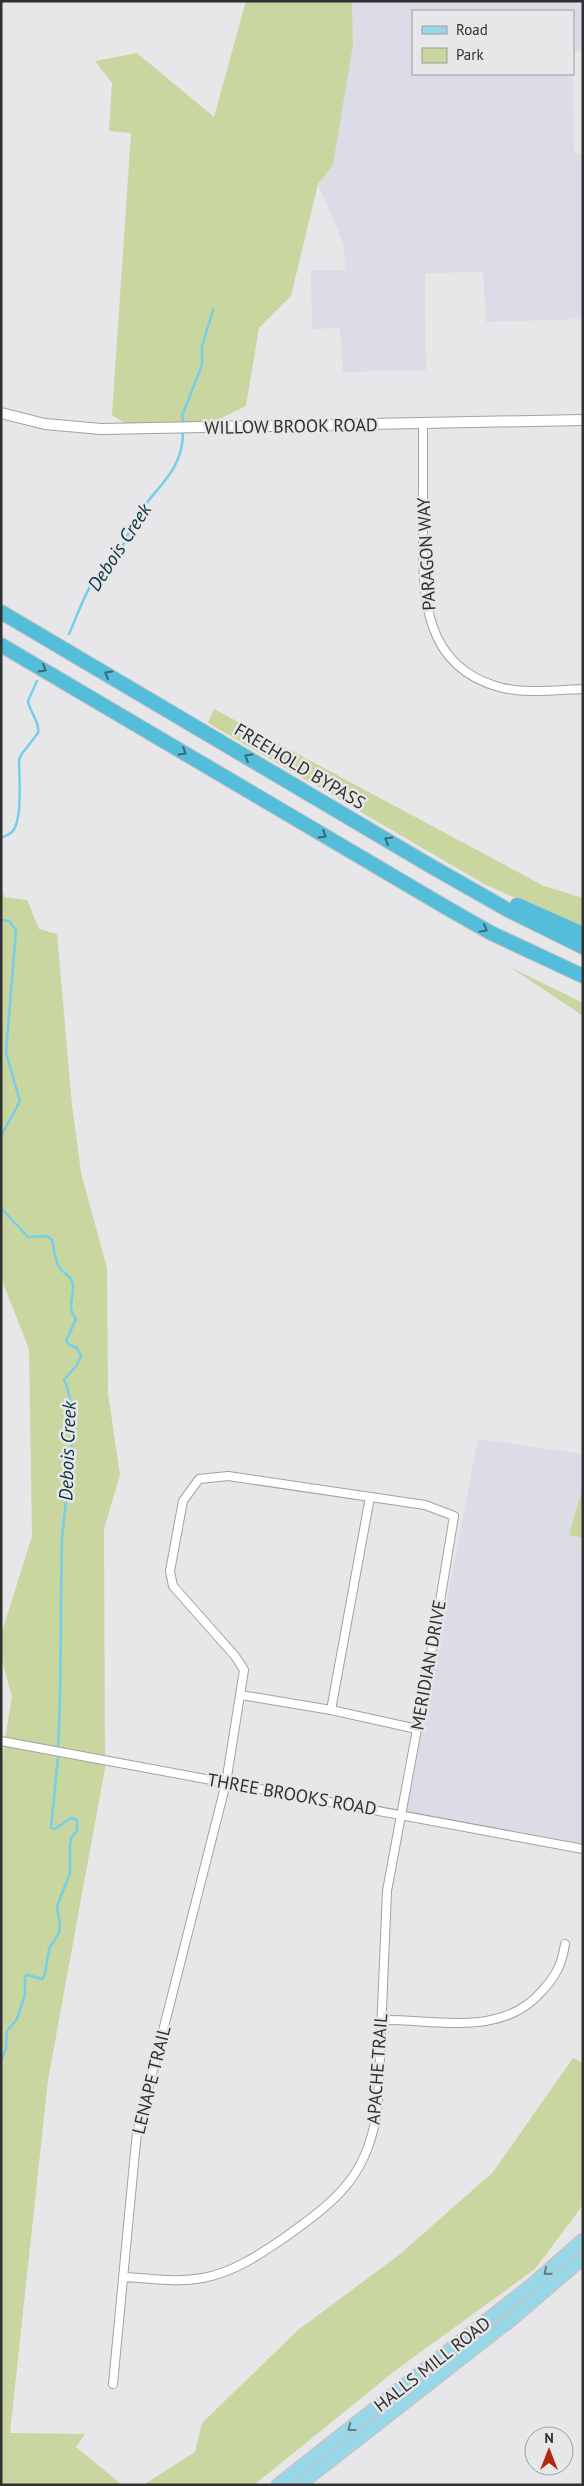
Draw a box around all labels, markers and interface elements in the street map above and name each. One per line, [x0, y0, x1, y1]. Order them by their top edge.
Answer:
legend [412, 10, 574, 75]
text: Road [456, 20, 488, 39]
text: Park [456, 45, 484, 64]
street label: WILLOW BROOK ROAD [204, 413, 378, 439]
water label: Debois Creek [82, 497, 157, 595]
street label: PARAGON WAY [412, 497, 440, 611]
one-way arrow [38, 663, 47, 673]
one-way arrow [104, 671, 113, 681]
street label: FREEHOLD BYPASS [230, 718, 370, 814]
one-way arrow [178, 746, 187, 756]
one-way arrow [245, 753, 254, 763]
one-way arrow [317, 828, 326, 838]
one-way arrow [384, 836, 393, 846]
one-way arrow [479, 923, 488, 933]
water label: Debois Creek [53, 1399, 81, 1501]
street label: MERIDIAN DRIVE [405, 1598, 451, 1732]
street label: THREE BROOKS ROAD [206, 1768, 378, 1820]
street label: APACHE TRAIL [362, 2013, 392, 2125]
street label: LENAPE TRAIL [126, 2023, 176, 2137]
one-way arrow [543, 2267, 552, 2276]
street label: HALLS MILL ROAD [369, 2311, 495, 2417]
one-way arrow [348, 2422, 357, 2430]
north arrow [524, 2426, 574, 2476]
text: N [544, 2429, 554, 2447]

